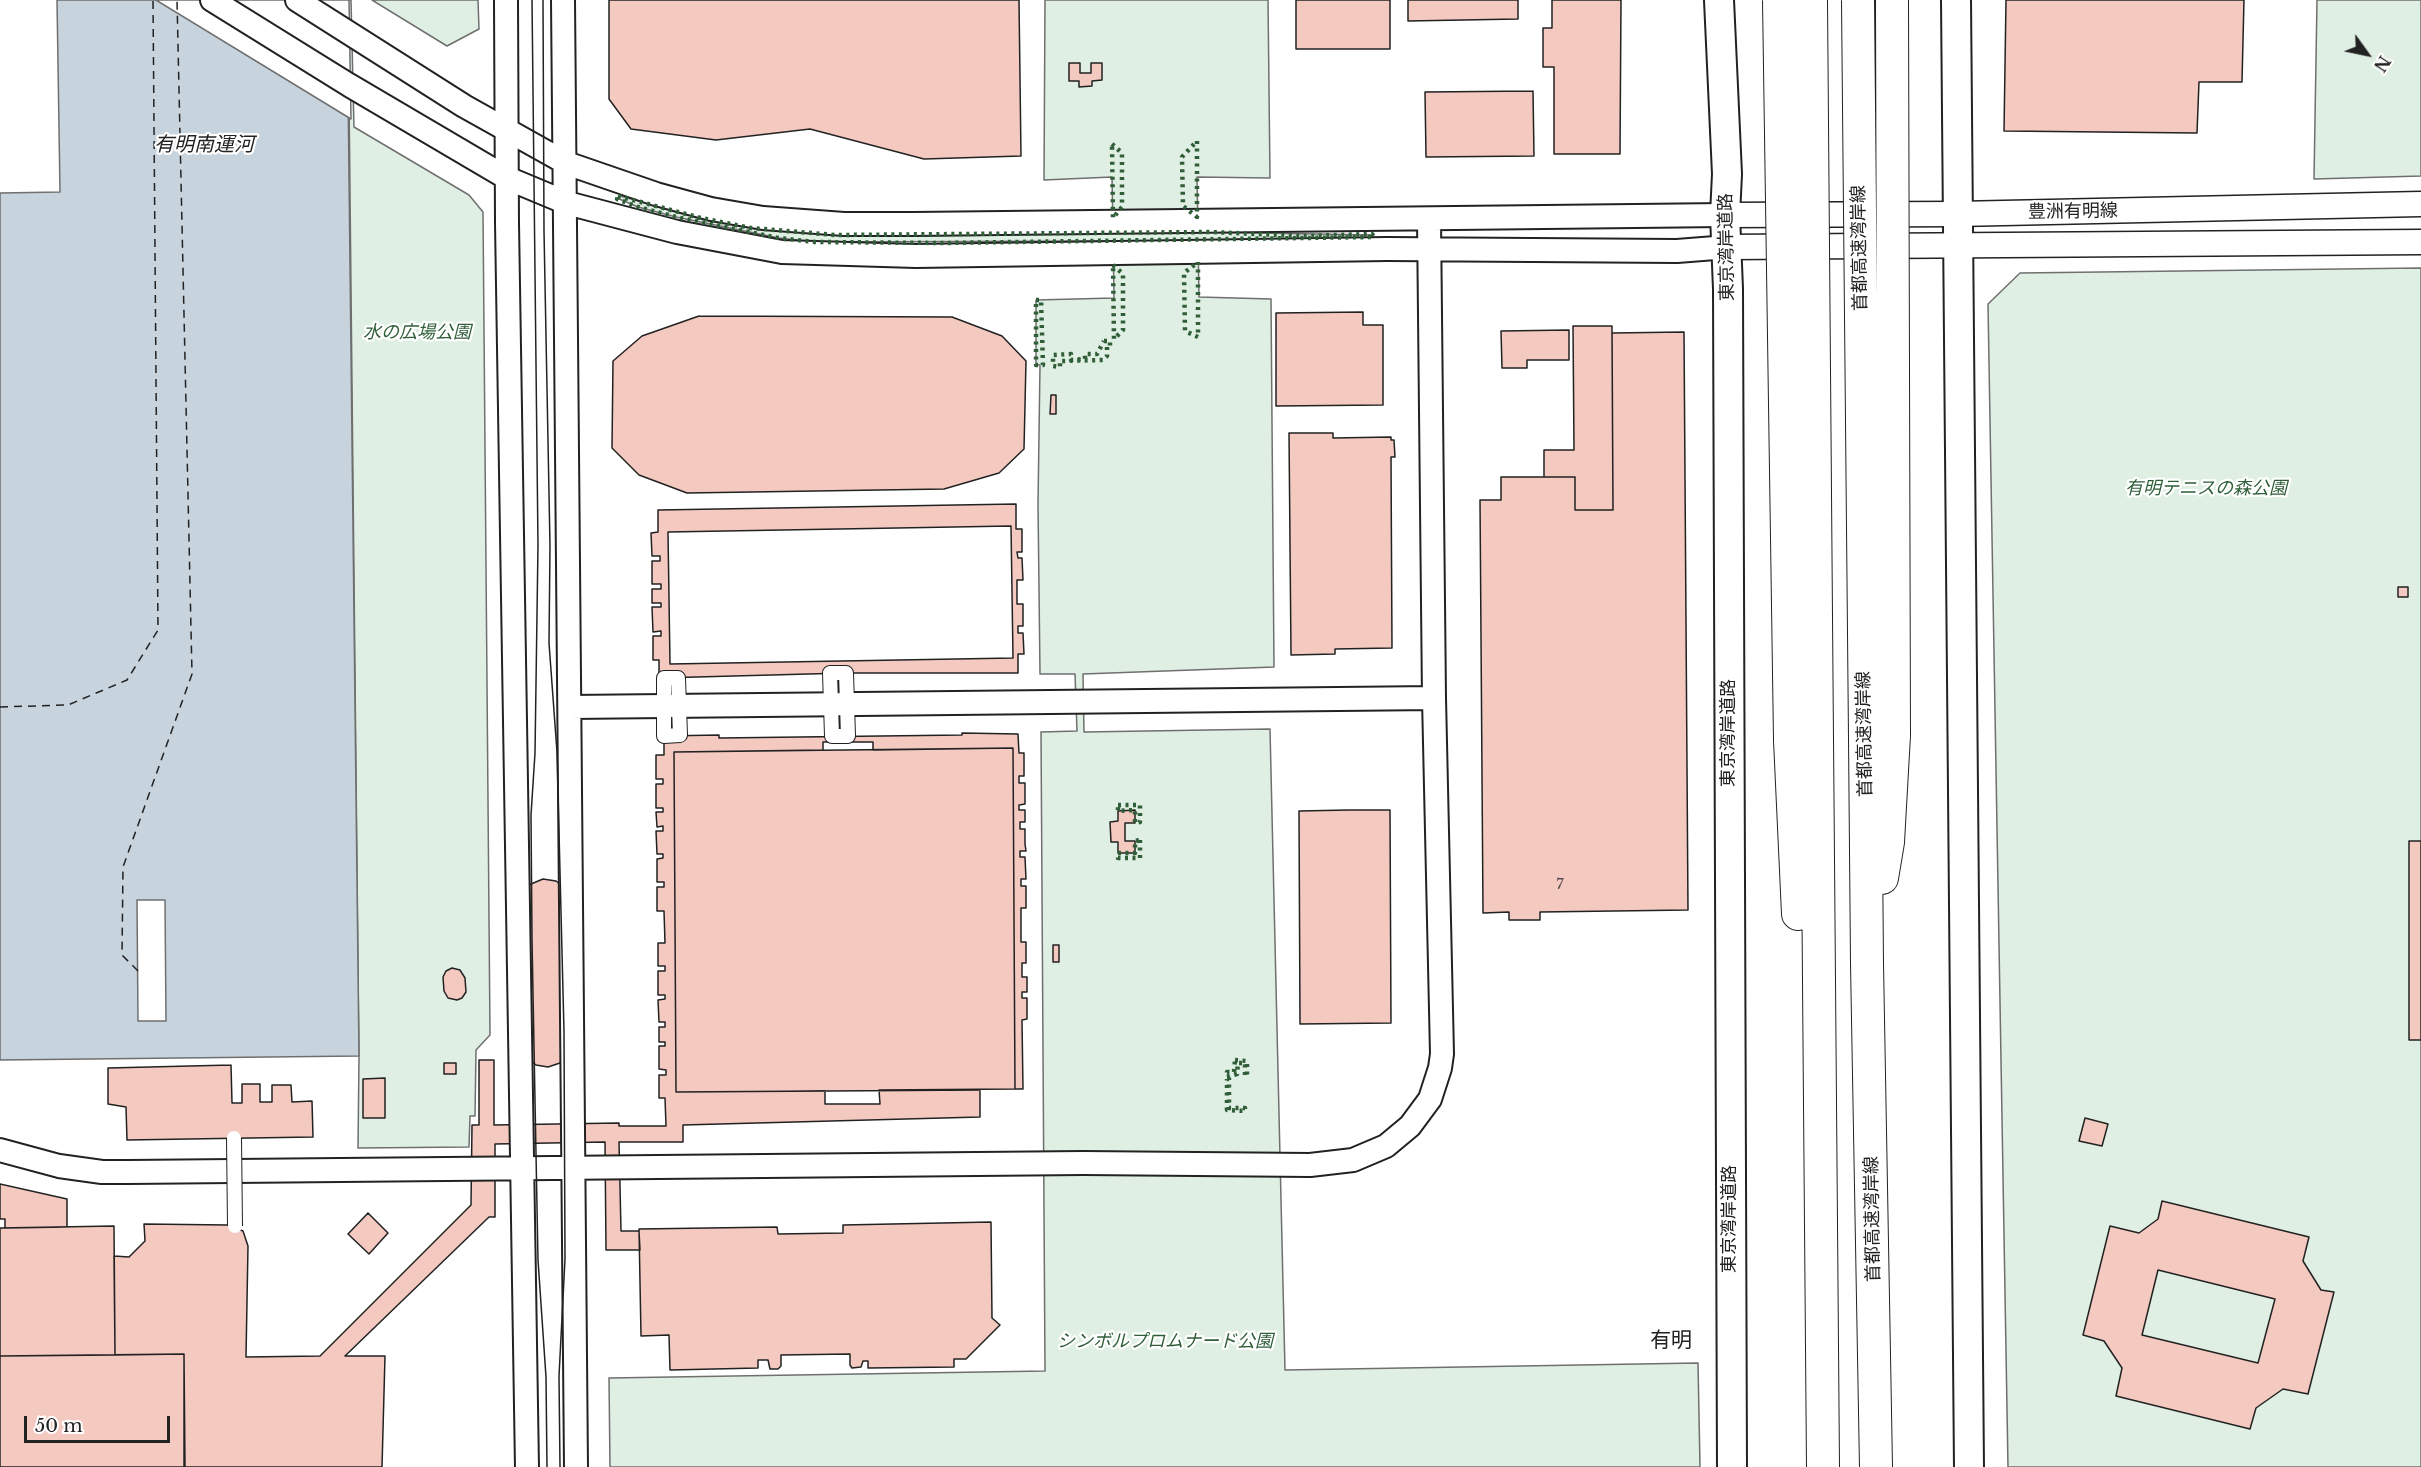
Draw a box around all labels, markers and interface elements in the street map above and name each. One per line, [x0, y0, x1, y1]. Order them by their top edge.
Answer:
north arrow [2337, 24, 2397, 84]
text: N [2370, 52, 2395, 76]
water label: 有明南運河 [154, 133, 254, 157]
street label: 首都高速湾岸線 [1848, 185, 1872, 311]
street label: 東京湾岸道路 [1715, 193, 1739, 301]
street label: 豊洲有明線 [2028, 200, 2118, 224]
park label: 水の広場公園 [363, 322, 471, 344]
park label: 有明テニスの森公園 [2125, 478, 2287, 500]
street label: 首都高速湾岸線 [1853, 671, 1877, 797]
street label: 東京湾岸道路 [1718, 679, 1740, 787]
house number: 7 [1556, 876, 1564, 894]
street label: 首都高速湾岸線 [1861, 1156, 1885, 1282]
street label: 東京湾岸道路 [1719, 1165, 1741, 1273]
district label: 有明 [1650, 1328, 1692, 1354]
park label: シンボルプロムナード公園 [1057, 1331, 1273, 1353]
scale bar [27, 1404, 172, 1442]
text: 50 m [35, 1415, 83, 1437]

